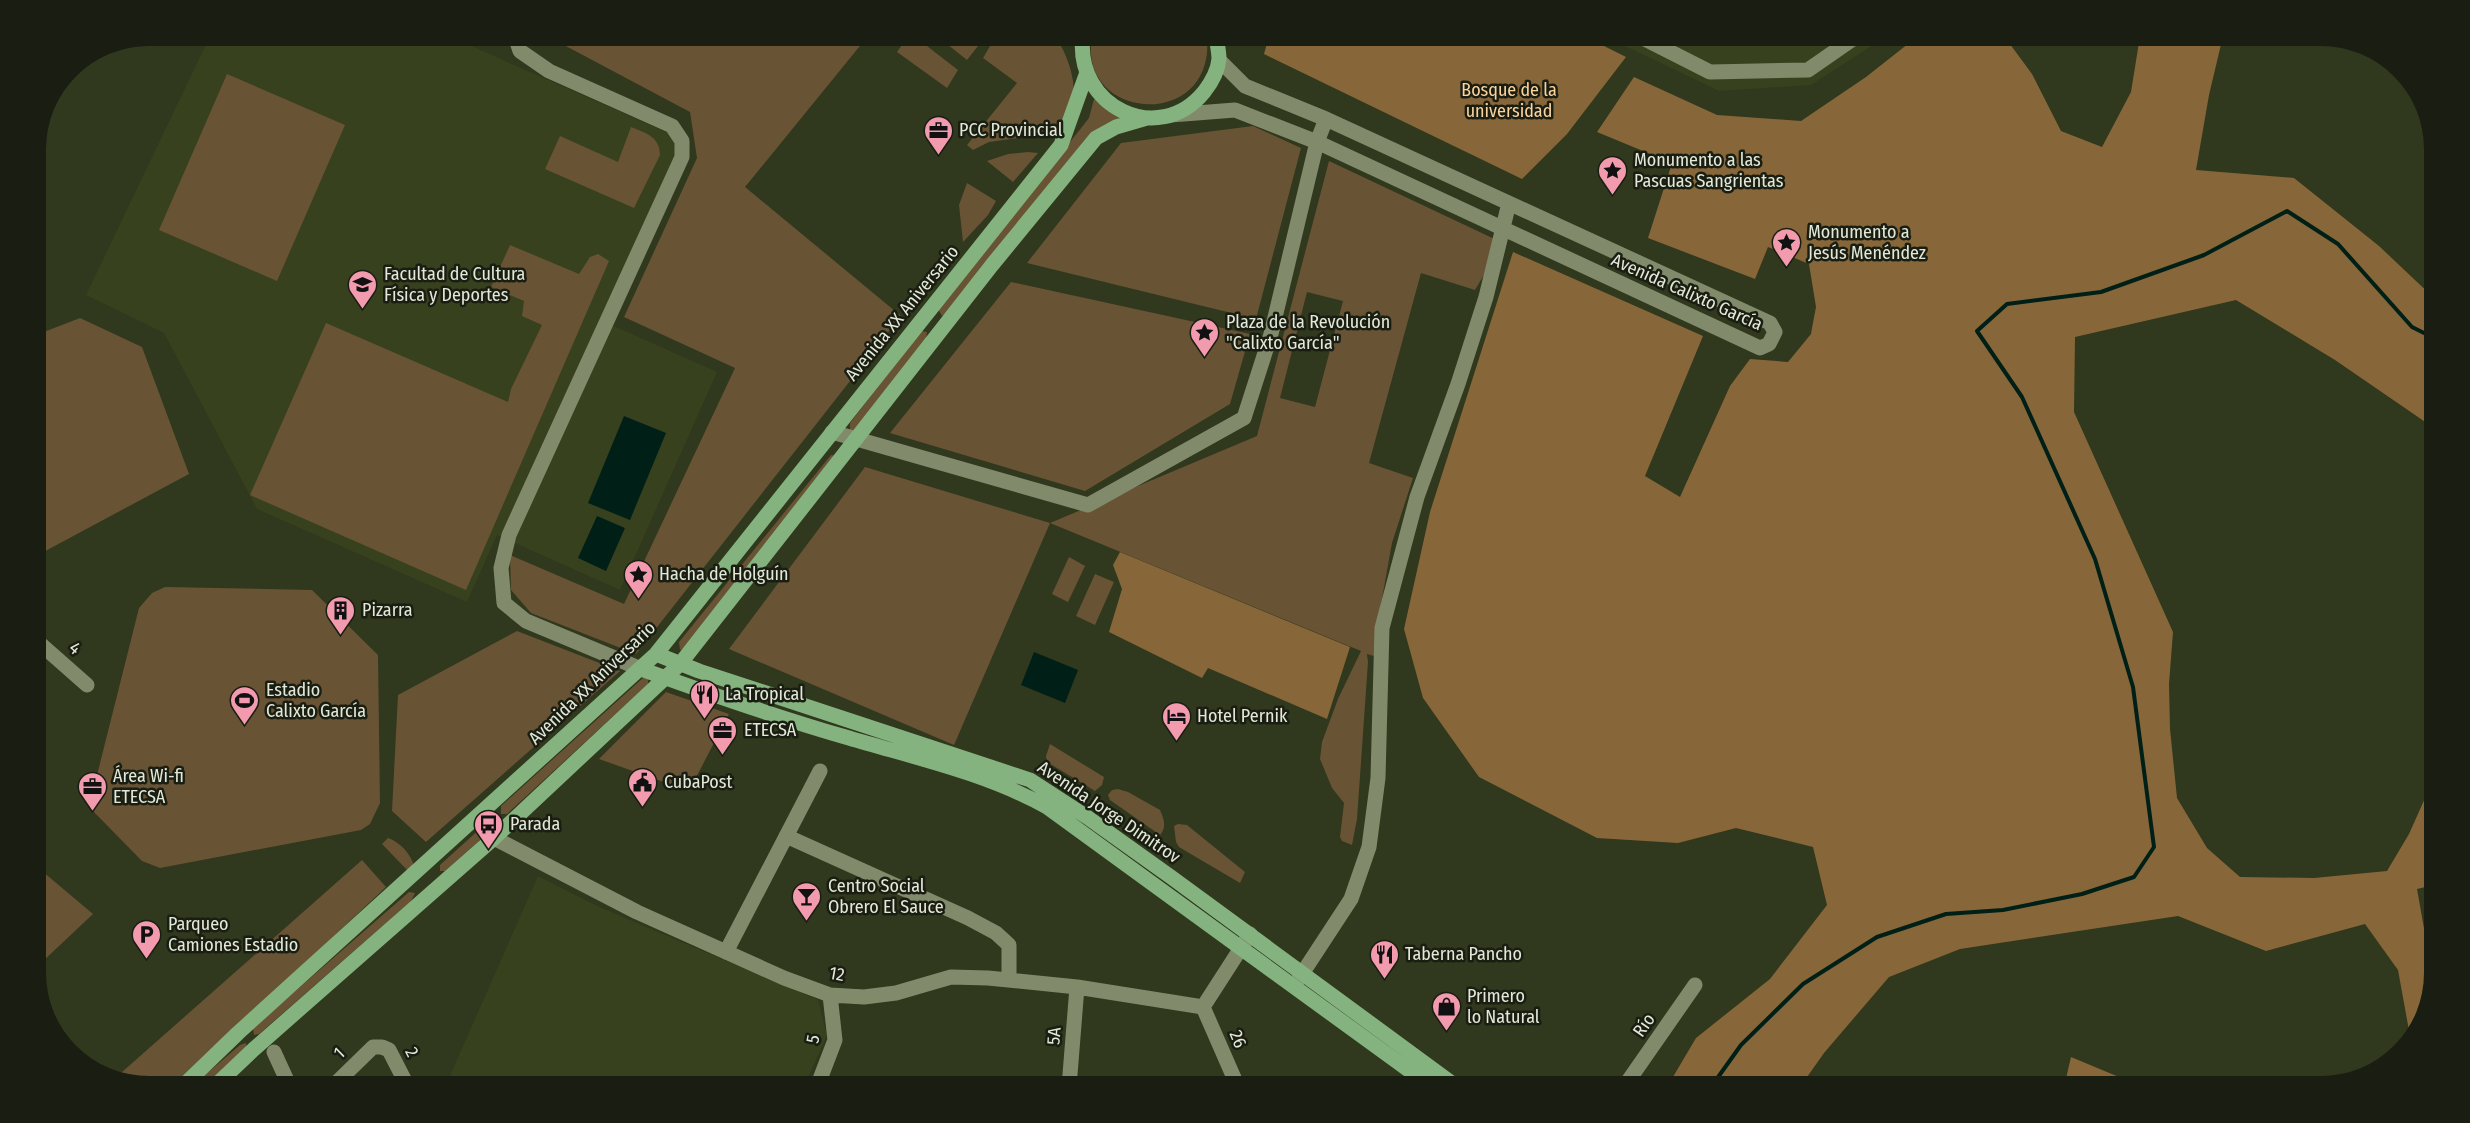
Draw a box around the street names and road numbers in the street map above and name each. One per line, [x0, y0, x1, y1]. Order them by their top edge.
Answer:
street label: Avenida XX Aniversario [841, 241, 963, 385]
street label: Avenida Calixto García [1608, 249, 1766, 335]
street label: Avenida XX Aniversario [524, 617, 660, 749]
street label: 4 [64, 637, 86, 659]
street label: Avenida Jorge Dimitrov [1034, 756, 1184, 868]
street label: 12 [828, 962, 846, 986]
street label: Río [1628, 1009, 1660, 1041]
street label: 5A [1042, 1026, 1066, 1046]
street label: 26 [1225, 1027, 1251, 1051]
street label: 5 [801, 1033, 825, 1045]
street label: 1 [329, 1043, 349, 1063]
street label: 2 [400, 1043, 424, 1061]

